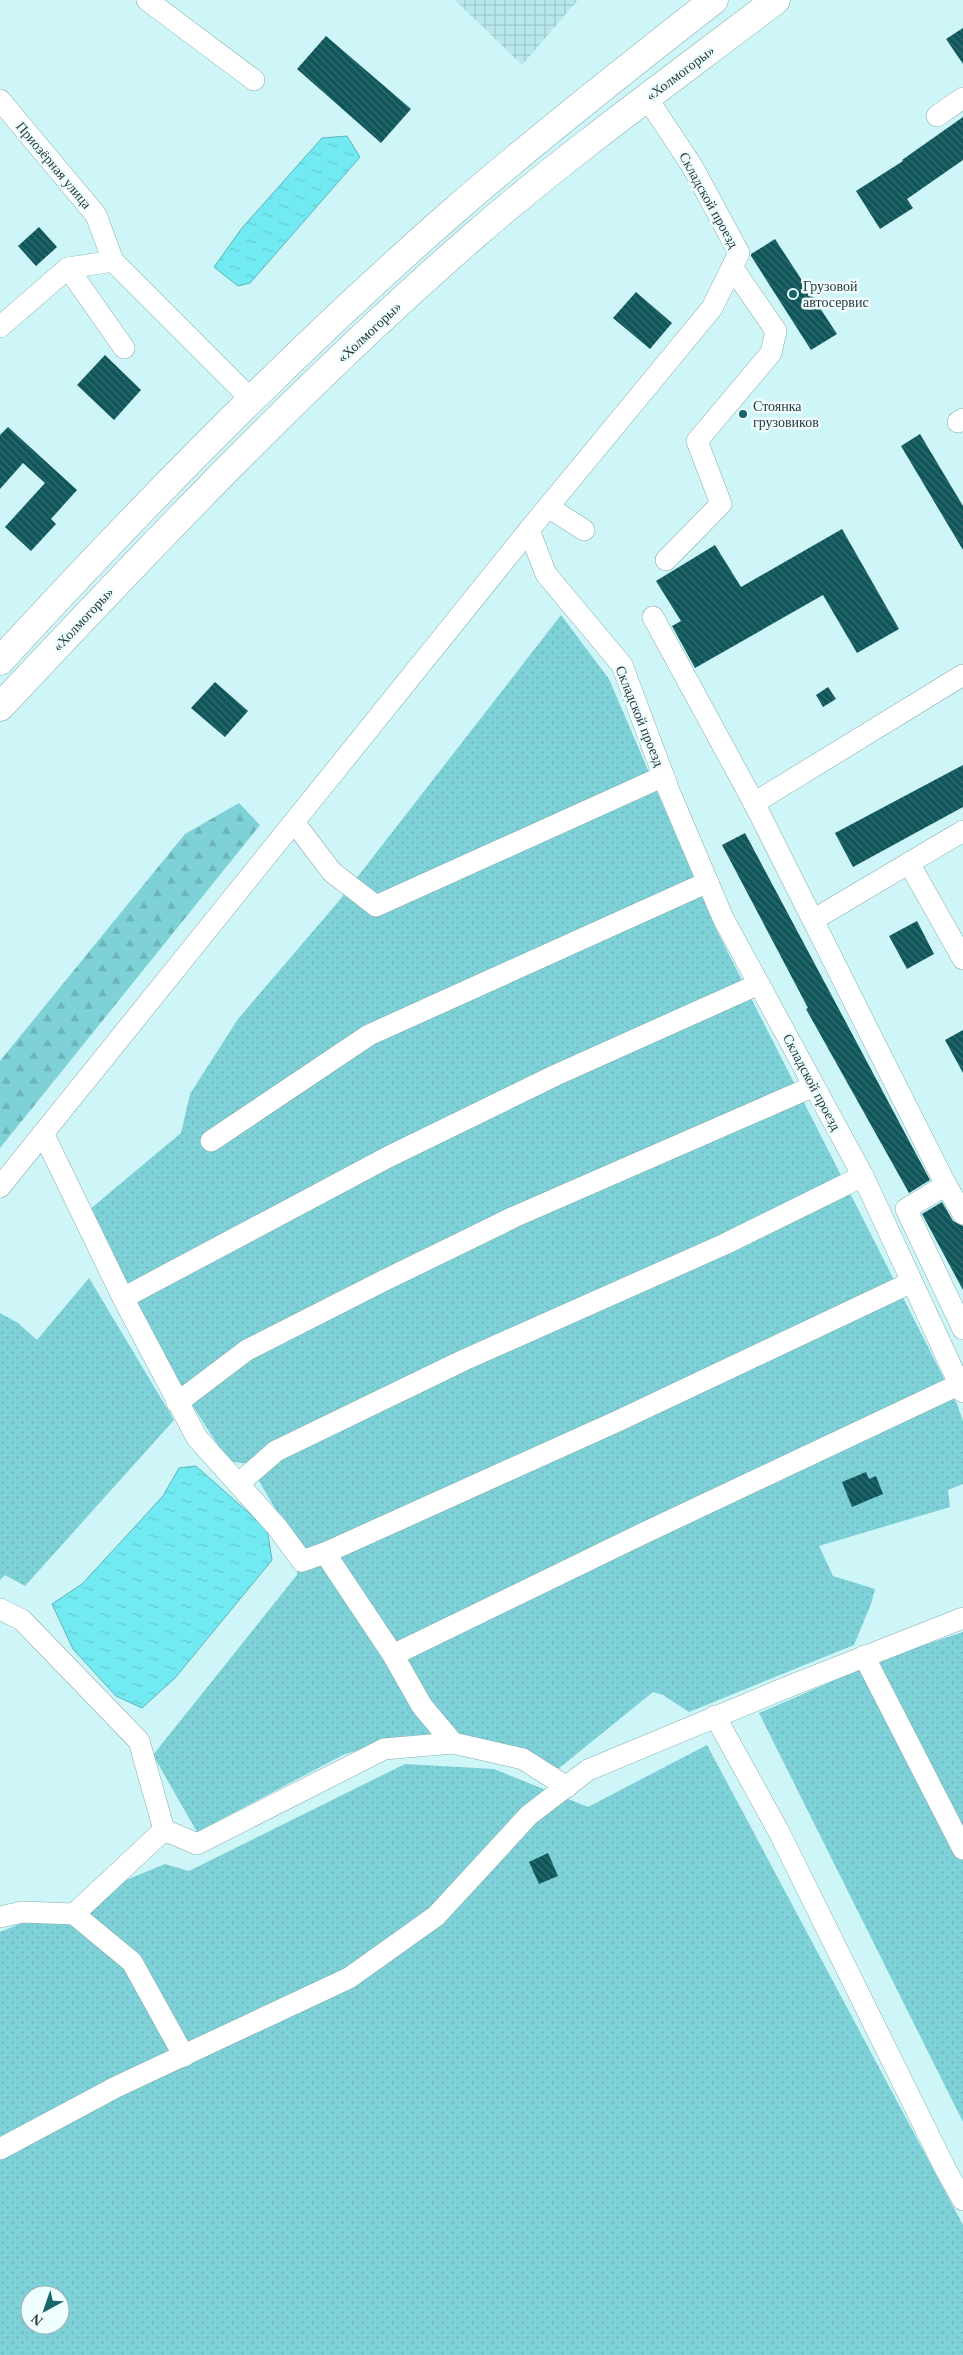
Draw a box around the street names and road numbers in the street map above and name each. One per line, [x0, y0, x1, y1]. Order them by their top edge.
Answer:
street label: «Холмогоры» [643, 43, 717, 104]
street label: Приозёрная улица [13, 119, 95, 212]
street label: Складской проезд [676, 150, 741, 251]
street label: «Холмогоры» [334, 299, 404, 366]
street label: «Холмогоры» [50, 584, 117, 654]
street label: Складской проезд [613, 664, 667, 769]
street label: Складской проезд [780, 1031, 843, 1133]

